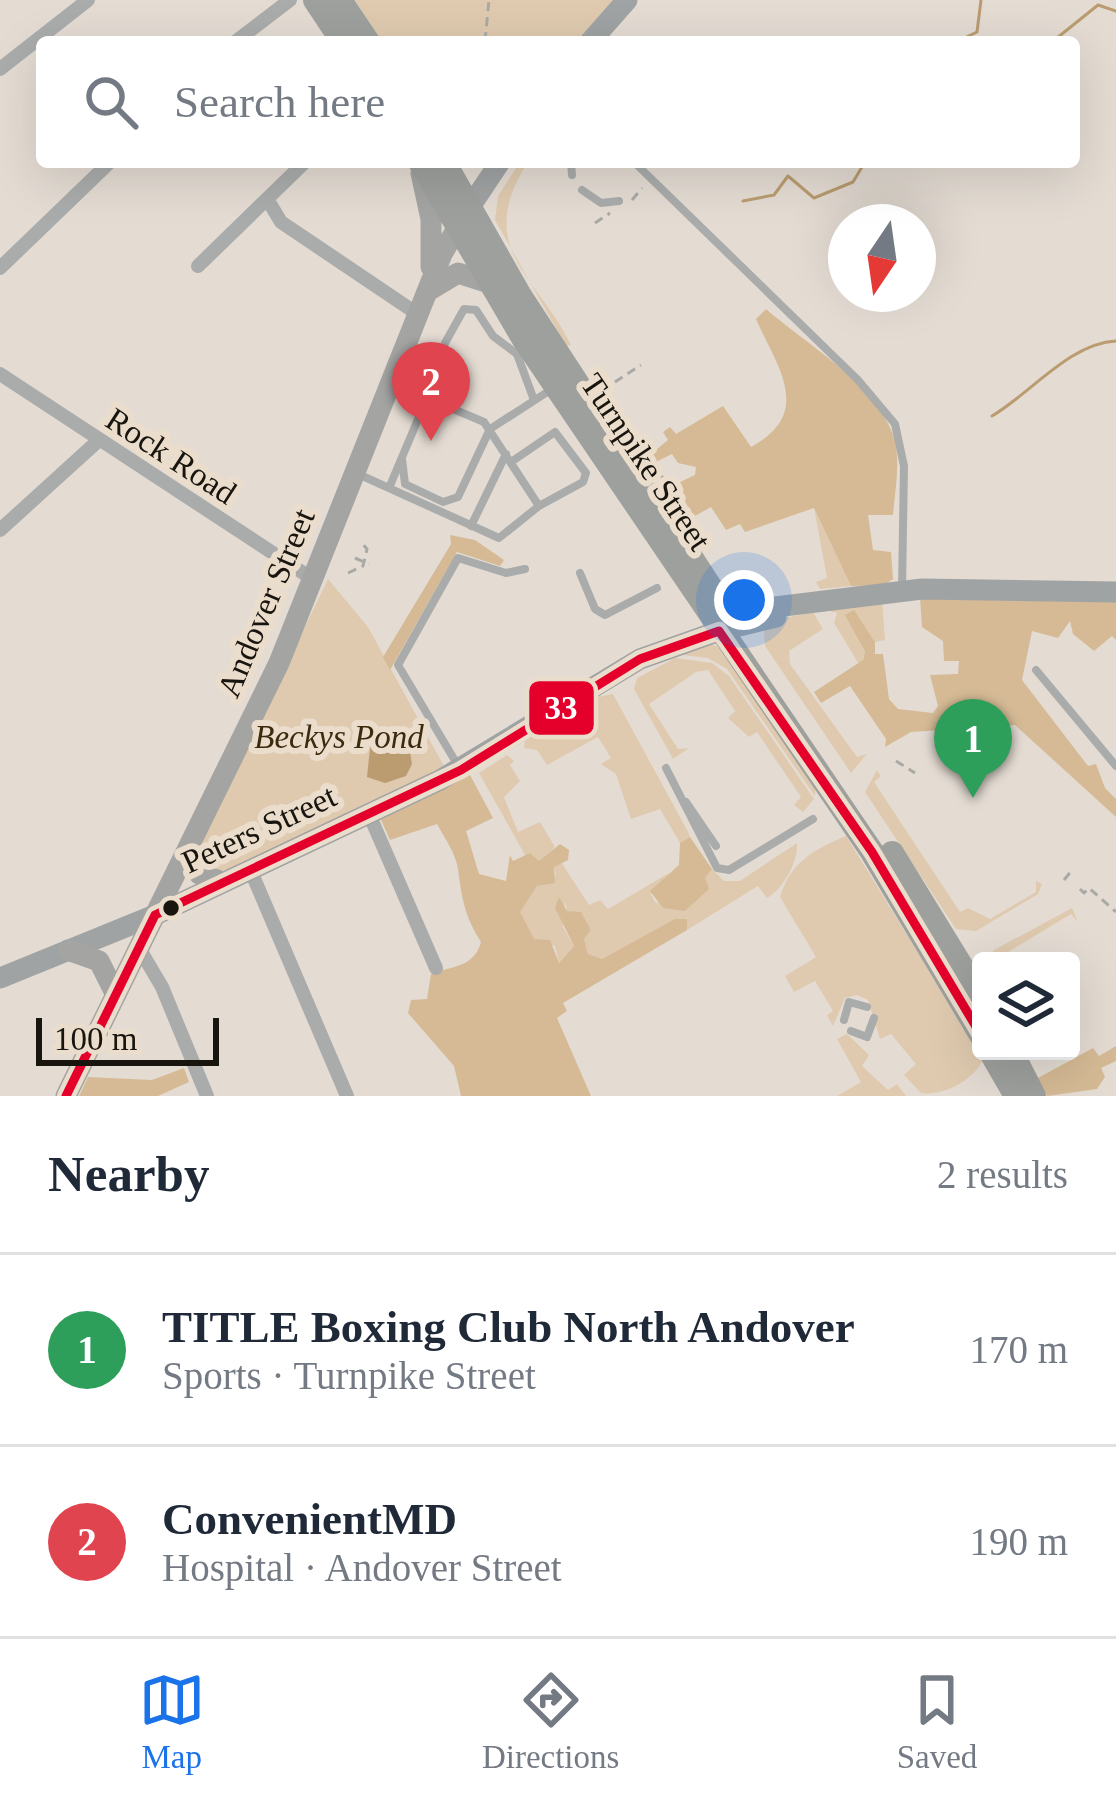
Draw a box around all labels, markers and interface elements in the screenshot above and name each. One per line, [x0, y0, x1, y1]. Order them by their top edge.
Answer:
search box [36, 36, 1080, 168]
icon: search [78, 69, 144, 135]
text: Search here [174, 77, 385, 127]
north arrow [828, 204, 936, 312]
pin: 2 [392, 342, 470, 441]
street label: Turnpike Street [574, 367, 718, 557]
street label: Rock Road [99, 401, 243, 512]
street label: Andover Street [210, 504, 322, 702]
your location [714, 570, 774, 630]
line badge: 33 [527, 679, 596, 737]
text: 33 [545, 690, 578, 726]
pin: 1 [934, 699, 1012, 798]
park label: Beckys Pond [254, 719, 424, 755]
street label: Peters Street [176, 778, 342, 880]
unlabelled marker [160, 897, 182, 919]
map controls [972, 952, 1080, 1060]
button: layers [972, 952, 1080, 1060]
scale bar [36, 1012, 219, 1065]
text: 100 m [54, 1021, 137, 1057]
text: Nearby [48, 1146, 209, 1202]
text: 2 results [937, 1153, 1068, 1196]
text: TITLE Boxing Club North Andover [162, 1302, 855, 1352]
text: 1 [77, 1328, 97, 1371]
text: 170 m [969, 1328, 1068, 1371]
text: Sports · Turnpike Street [162, 1354, 536, 1397]
text: ConvenientMD [162, 1494, 457, 1544]
text: 2 [77, 1520, 97, 1563]
text: 190 m [969, 1520, 1068, 1563]
text: Hospital · Andover Street [162, 1546, 562, 1589]
tab: Map [139, 1667, 205, 1776]
tab: Directions [482, 1667, 619, 1776]
tab: Saved [897, 1667, 977, 1776]

